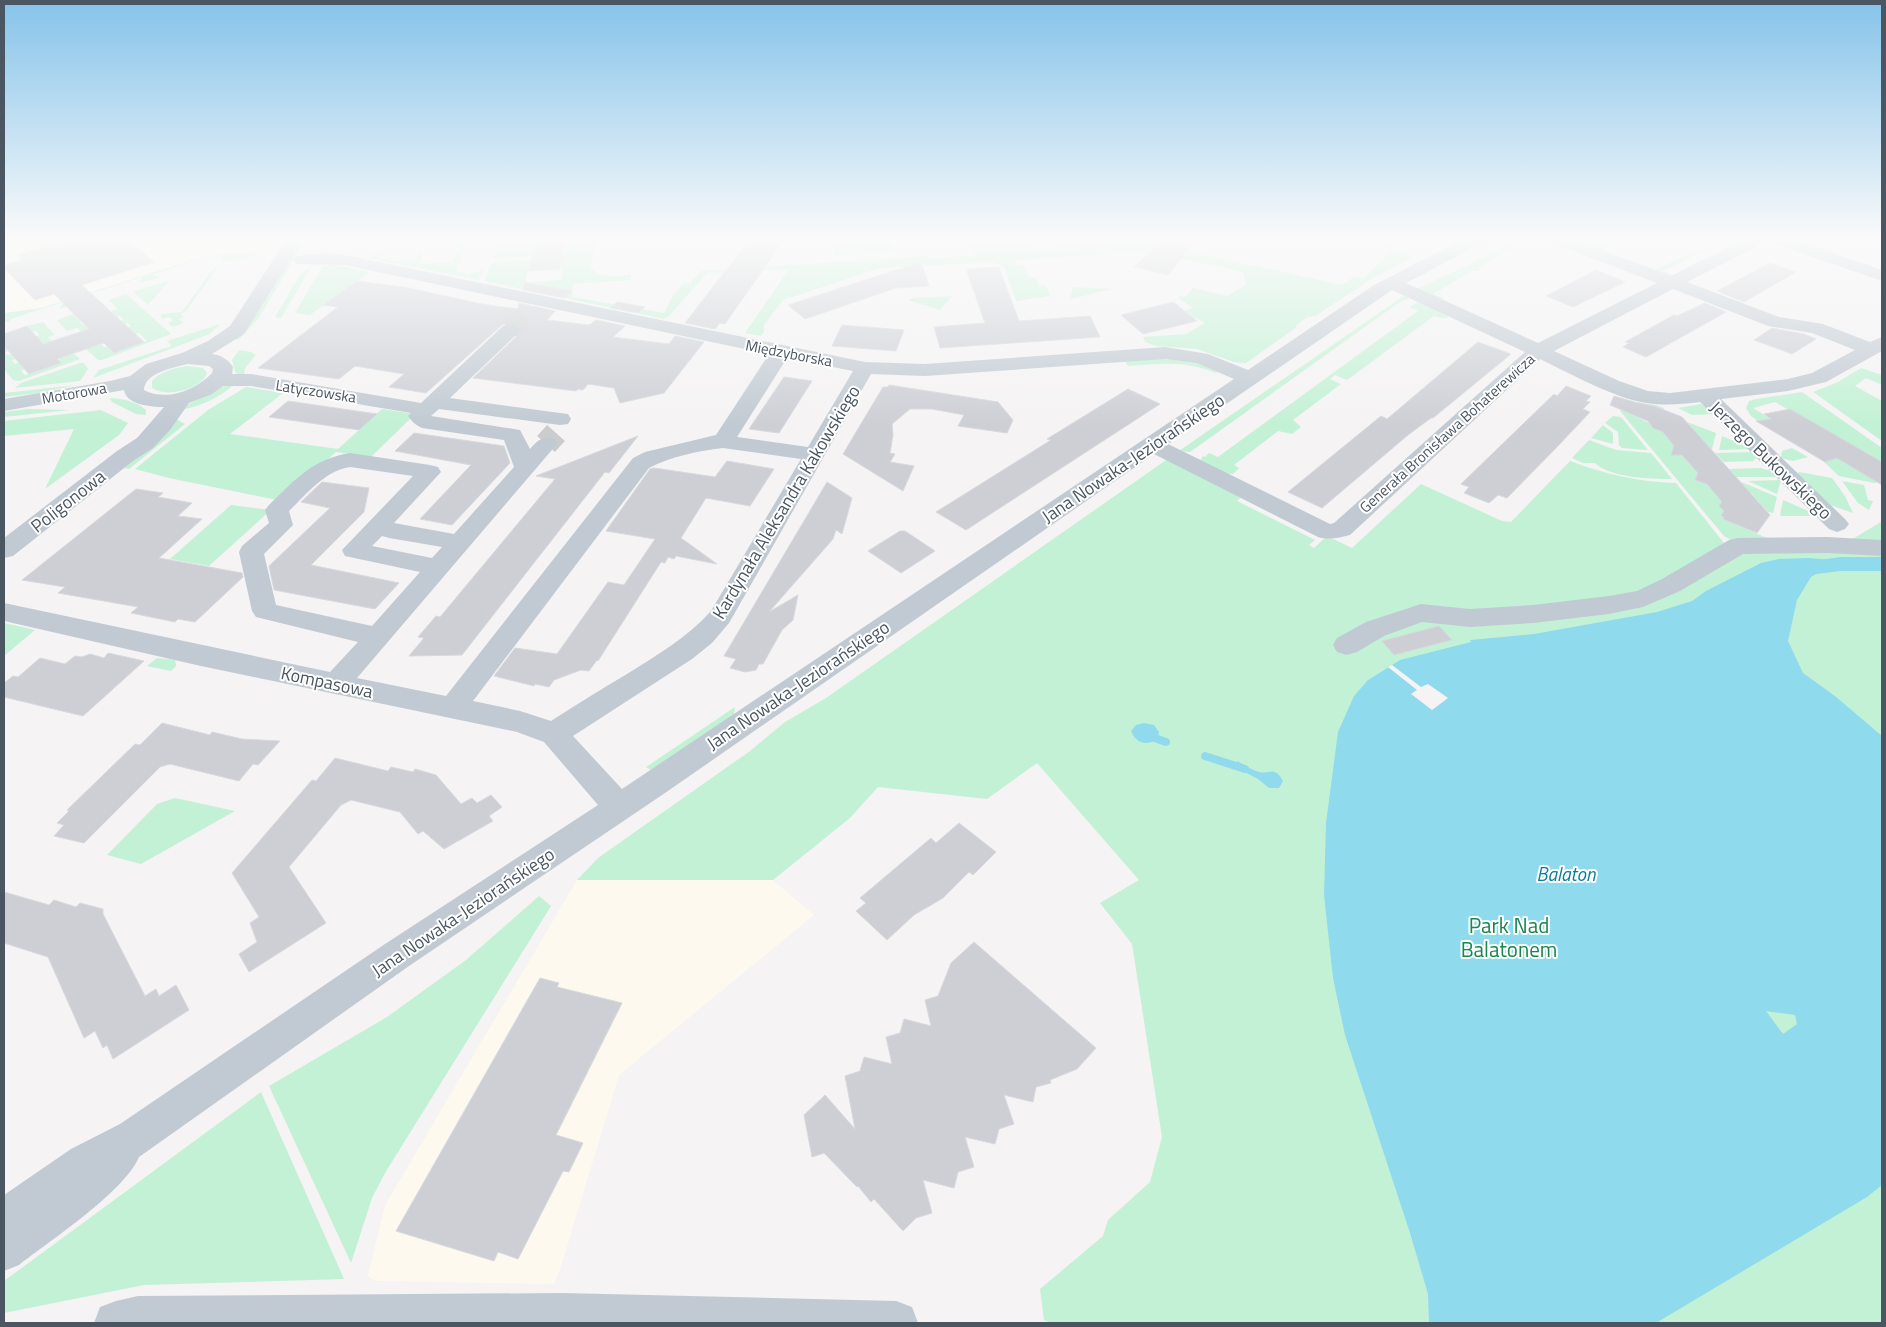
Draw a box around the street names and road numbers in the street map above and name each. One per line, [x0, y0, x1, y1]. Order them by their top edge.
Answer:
street label: Międzyborska [744, 333, 835, 373]
street label: Generała Bronisława Bohaterewicza [1354, 347, 1540, 518]
street label: Latyczowska [274, 373, 358, 409]
street label: Motorowa [40, 376, 109, 410]
street label: Kardynała Aleksandra Kakowskiego [705, 380, 867, 624]
street label: Jana Nowaka-Jeziorańskiego [1036, 387, 1230, 529]
street label: Jerzego Bukowskiego [1704, 394, 1838, 526]
street label: Poligonowa [25, 463, 111, 539]
street label: Jana Nowaka-Jeziorańskiego [701, 614, 895, 756]
street label: Kompasowa [278, 659, 376, 705]
street label: Jana Nowaka-Jeziorańskiego [366, 841, 560, 983]

